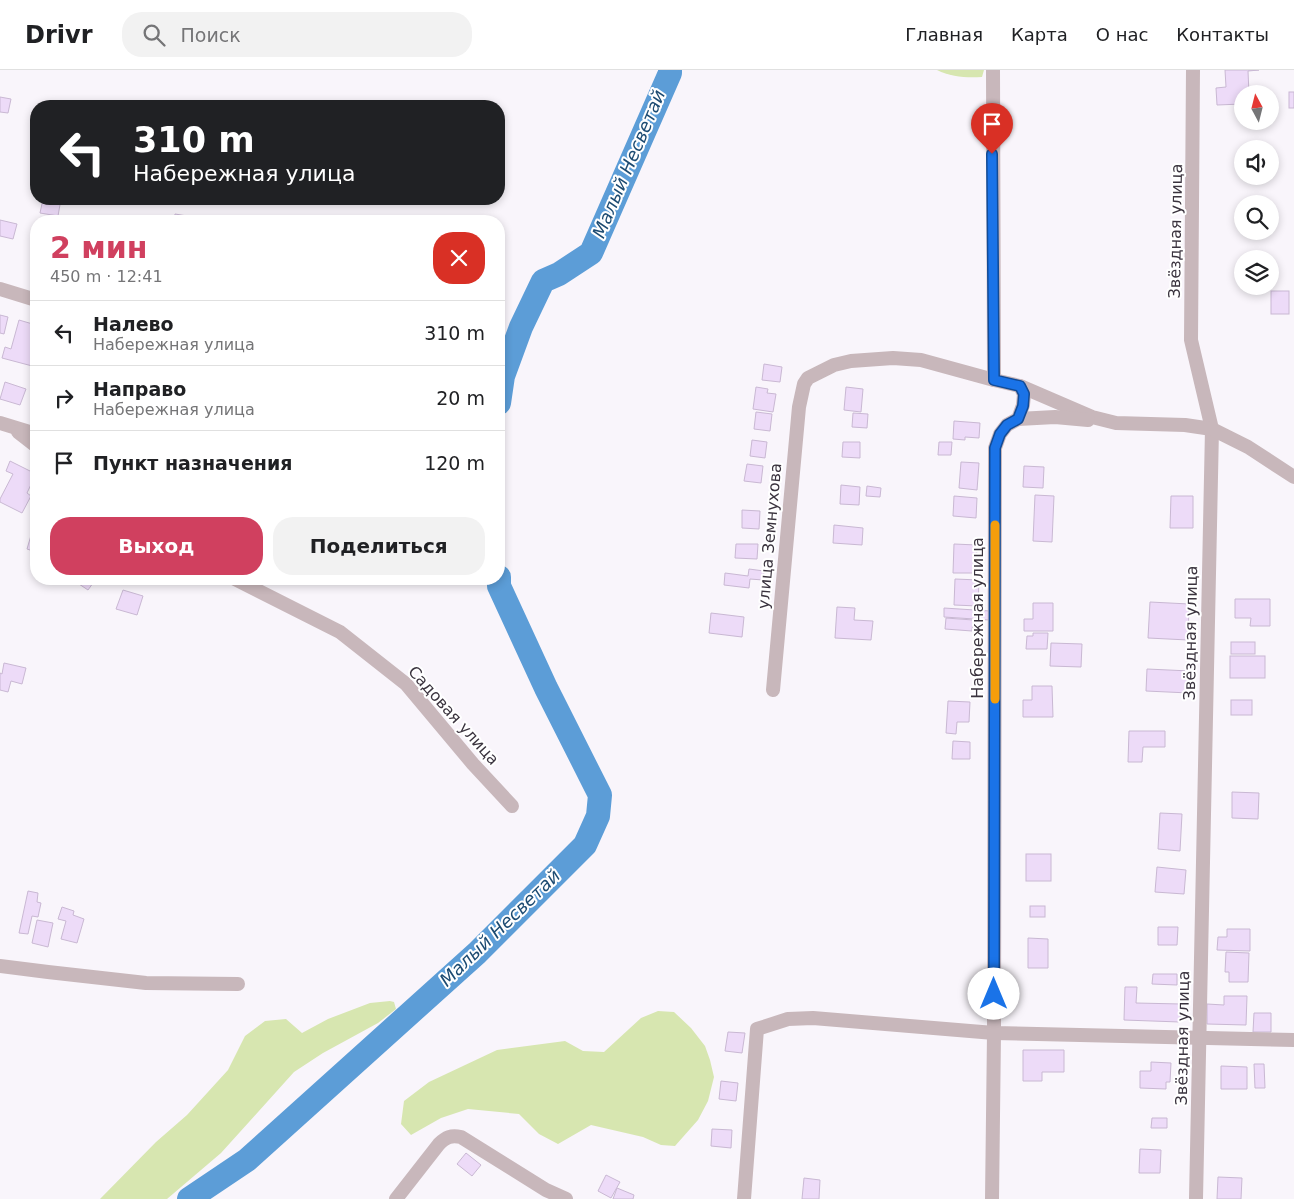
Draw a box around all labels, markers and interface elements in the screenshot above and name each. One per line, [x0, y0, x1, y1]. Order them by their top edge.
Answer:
search box [122, 12, 472, 57]
text: Drivr [25, 21, 92, 49]
icon: search [140, 21, 168, 49]
text: Поиск [180, 24, 241, 46]
text: Главная [905, 24, 983, 45]
text: Карта [1011, 24, 1068, 45]
text: О нас [1096, 24, 1148, 45]
text: Контакты [1176, 24, 1269, 45]
north arrow [1234, 85, 1279, 130]
map controls [1234, 85, 1279, 295]
water label: Малый Несветай [588, 86, 669, 241]
pin [971, 103, 1013, 154]
icon: arrive [978, 110, 1006, 138]
icon: left [50, 120, 115, 185]
text: 310 m [133, 120, 255, 160]
button: sound [1234, 140, 1279, 185]
text: Набережная улица [133, 161, 355, 186]
street label: Звёздная улица [1165, 163, 1186, 299]
button: search [1234, 195, 1279, 240]
text: 2 мин [50, 230, 148, 265]
button: close [433, 232, 485, 284]
button: layers [1234, 250, 1279, 295]
text: 450 m · 12:41 [50, 267, 163, 286]
text: Налево [93, 313, 174, 335]
icon: left [50, 319, 78, 347]
text: 310 m [424, 322, 485, 344]
text: Набережная улица [93, 335, 255, 354]
text: Направо [93, 378, 186, 400]
icon: right [50, 384, 78, 412]
text: 20 m [436, 387, 485, 409]
text: Набережная улица [93, 400, 255, 419]
icon: arrive [50, 449, 78, 477]
text: Пункт назначения [93, 452, 292, 474]
text: 120 m [424, 452, 485, 474]
street label: улица Земнухова [754, 462, 785, 610]
button: Выход [50, 517, 263, 575]
button: Поделиться [273, 517, 485, 575]
street label: Набережная улица [968, 537, 987, 699]
street label: Звёздная улица [1180, 565, 1201, 701]
street label: Садовая улица [404, 662, 503, 769]
water label: Малый Несветай [435, 865, 564, 990]
position arrow [967, 967, 1019, 1019]
street label: Звёздная улица [1172, 970, 1193, 1106]

